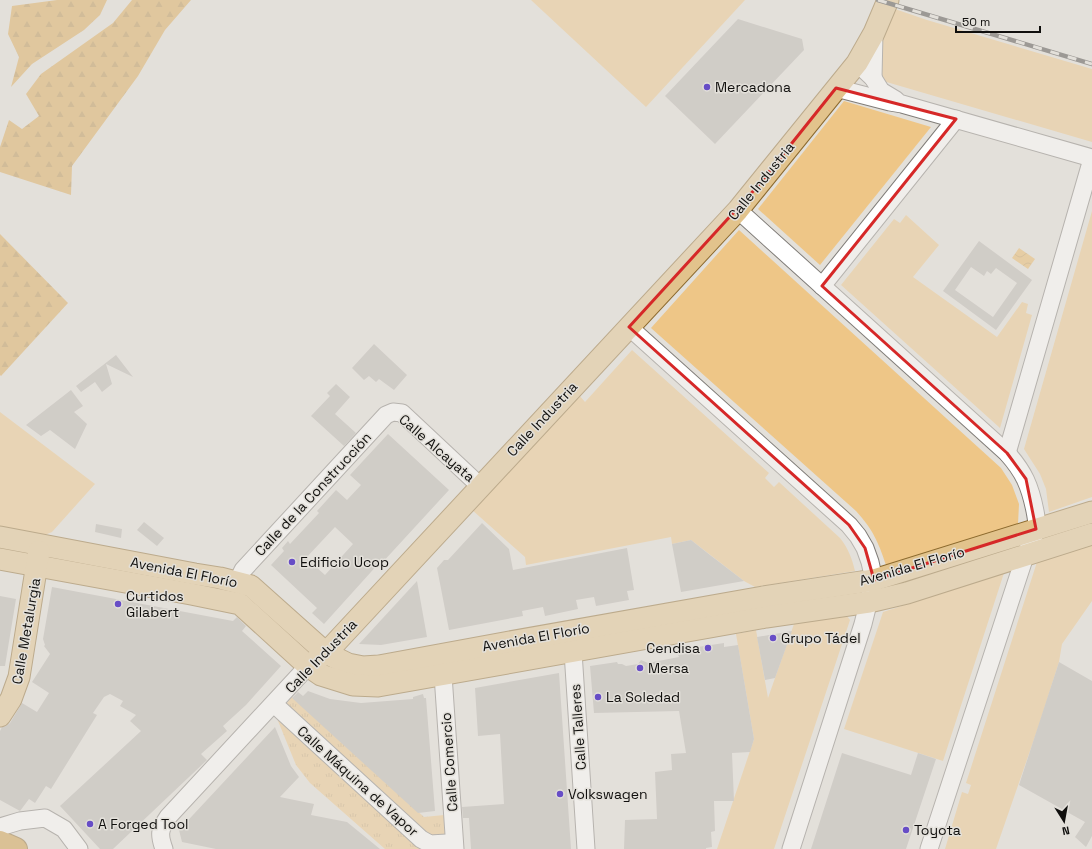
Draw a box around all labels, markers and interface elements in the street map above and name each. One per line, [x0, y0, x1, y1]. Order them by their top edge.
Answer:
scale bar [956, 8, 1040, 34]
text: 50 m [962, 14, 990, 30]
place label: Mercadona [715, 78, 791, 96]
marker: Mercadona [702, 82, 712, 92]
street label: Calle Industria [724, 138, 798, 224]
street label: Calle Industria [503, 378, 581, 460]
street label: Calle Alcayata [395, 410, 479, 486]
street label: Calle de la Construcción [251, 428, 375, 560]
street label: Avenida El Florío [857, 542, 967, 590]
street label: Avenida El Florío [129, 553, 239, 591]
place label: Edificio Ucop [300, 553, 389, 571]
marker: Edificio Ucop [287, 557, 297, 567]
street label: Calle Metalurgia [8, 576, 44, 686]
place label: Curtidos Gilabert [126, 587, 184, 621]
marker: Curtidos Gilabert [113, 599, 123, 609]
street label: Calle Industria [281, 615, 361, 697]
street label: Avenida El Florío [481, 619, 591, 655]
place label: Grupo Tádel [781, 629, 861, 647]
marker: Grupo Tádel [768, 633, 778, 643]
place label: Cendisa [646, 639, 700, 657]
marker: Cendisa [703, 643, 713, 653]
place label: Mersa [648, 659, 689, 677]
marker: Mersa [635, 663, 645, 673]
street label: Calle Talleres [566, 683, 590, 771]
place label: La Soledad [606, 688, 680, 706]
marker: La Soledad [593, 692, 603, 702]
street label: Calle Comercio [437, 712, 461, 812]
street label: Calle Máquina de Vapor [294, 722, 422, 840]
place label: Volkswagen [568, 785, 648, 803]
marker: Volkswagen [555, 789, 565, 799]
north arrow [1044, 801, 1084, 841]
place label: A Forged Tool [98, 815, 188, 833]
marker: A Forged Tool [85, 819, 95, 829]
place label: Toyota [914, 821, 961, 839]
text: N [1061, 823, 1071, 838]
marker: Toyota [901, 825, 911, 835]

